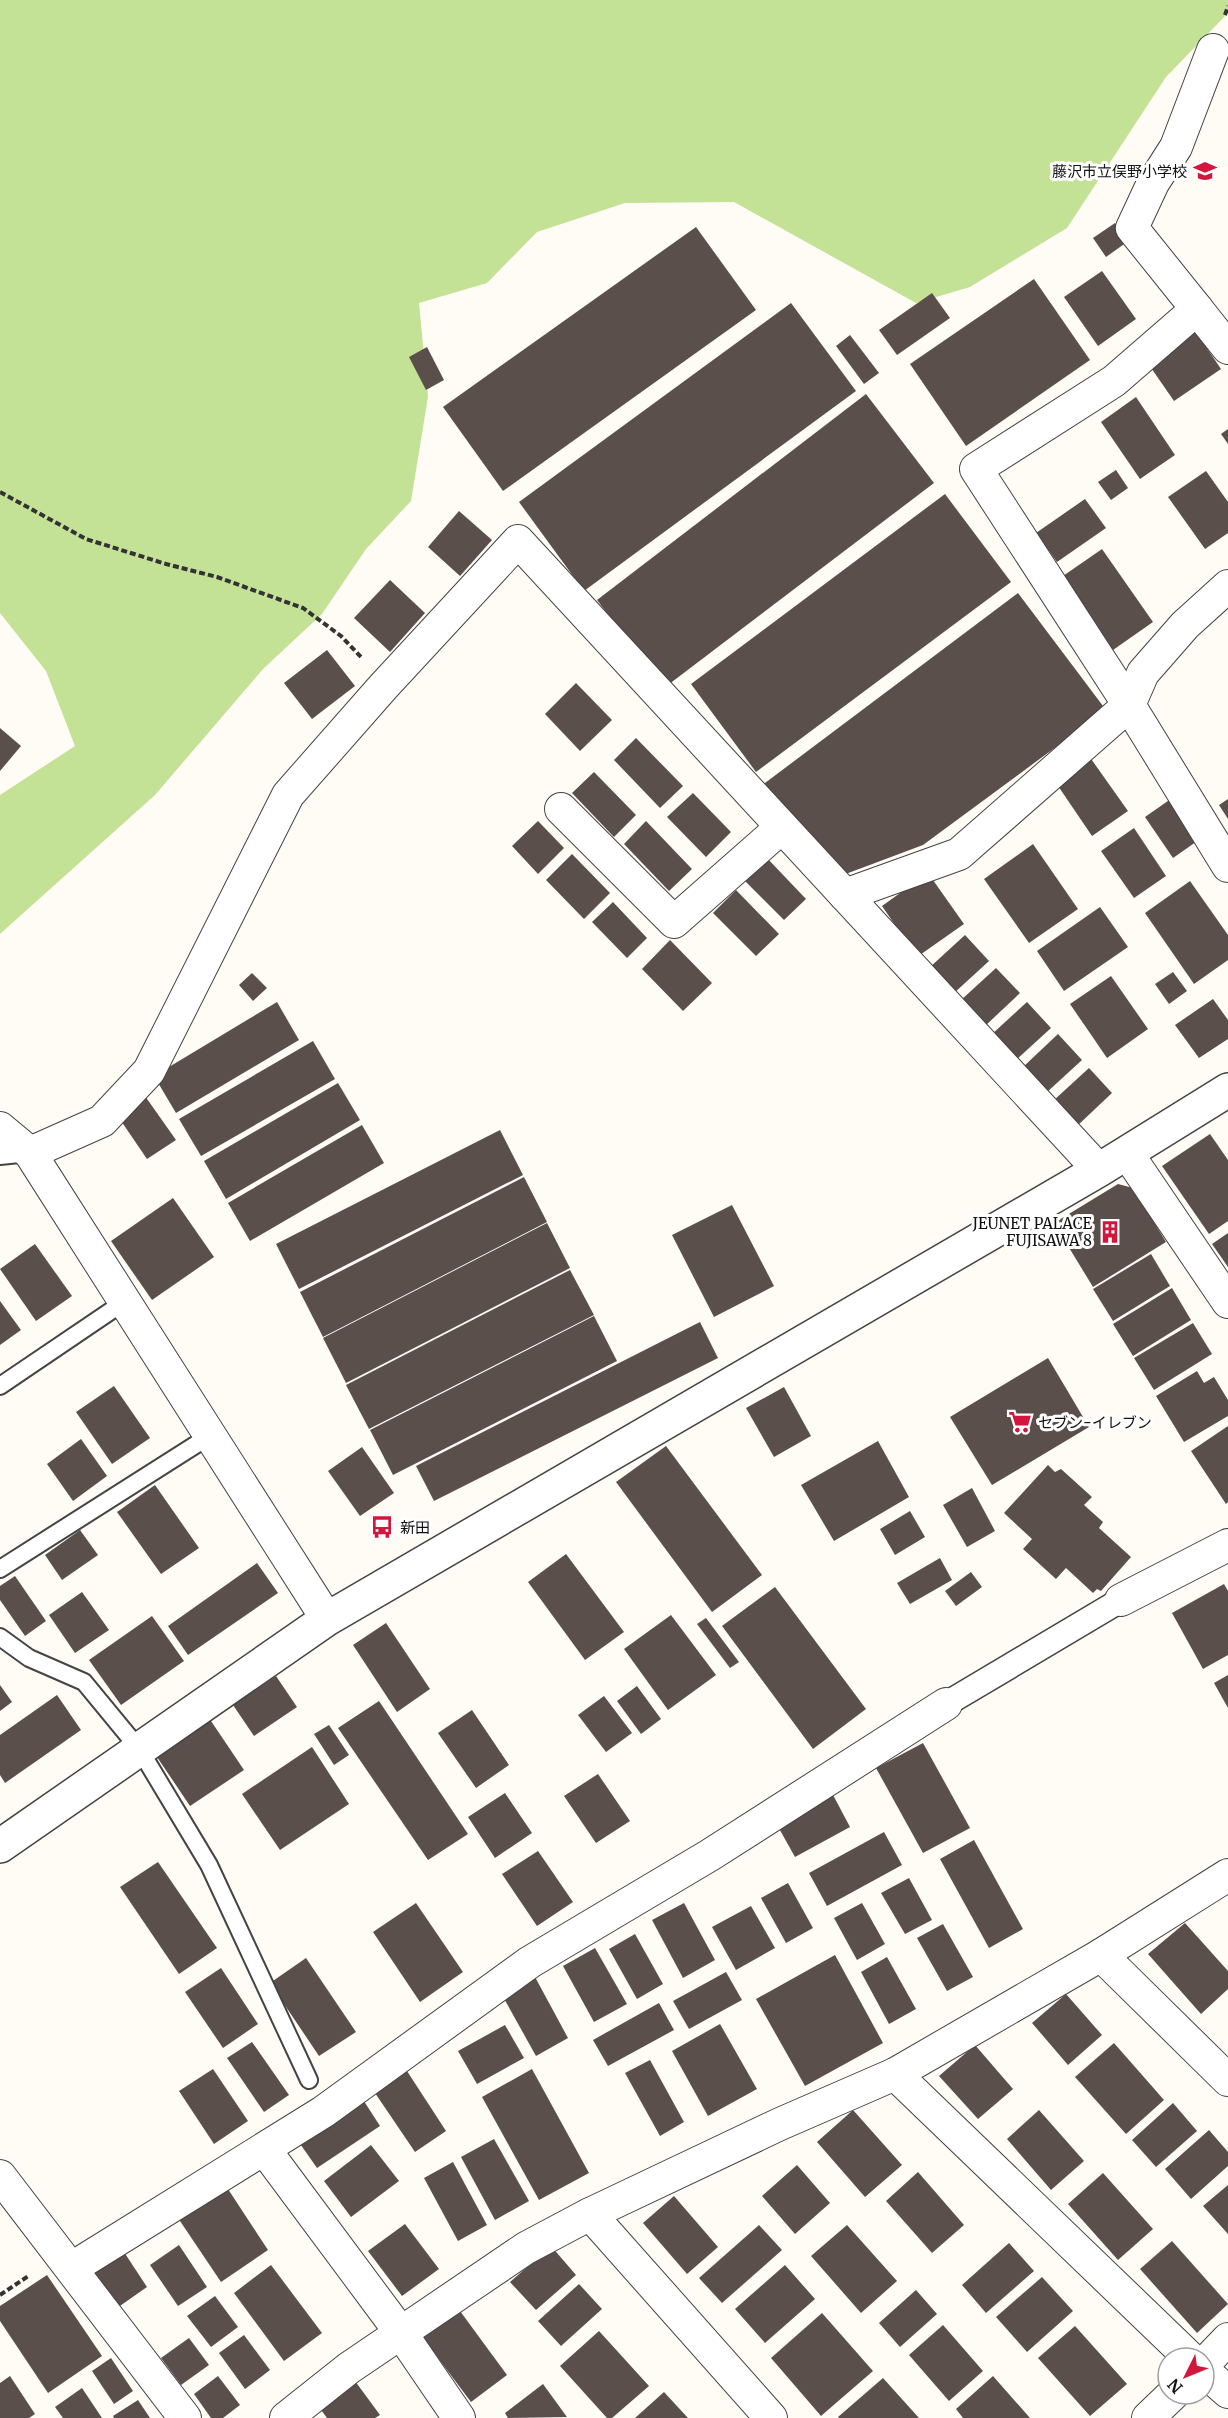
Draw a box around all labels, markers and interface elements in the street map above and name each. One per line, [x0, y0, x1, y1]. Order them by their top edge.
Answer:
school or university icon: 藤沢市立俣野小学校 [1192, 158, 1218, 184]
place label: 藤沢市立俣野小学校 [1052, 162, 1187, 181]
place label: JEUNET PALACE FUJISAWA 8 [972, 1214, 1092, 1250]
building icon: JEUNET PALACE FUJISAWA 8 [1097, 1219, 1123, 1245]
supermarket icon: セブン-イレブン [1007, 1409, 1033, 1435]
place label: セブン-イレブン [1038, 1413, 1152, 1432]
bus stop icon: 新田 [369, 1514, 395, 1540]
place label: 新田 [400, 1518, 430, 1537]
north arrow [1156, 2346, 1216, 2406]
text: N [1163, 2375, 1187, 2398]

